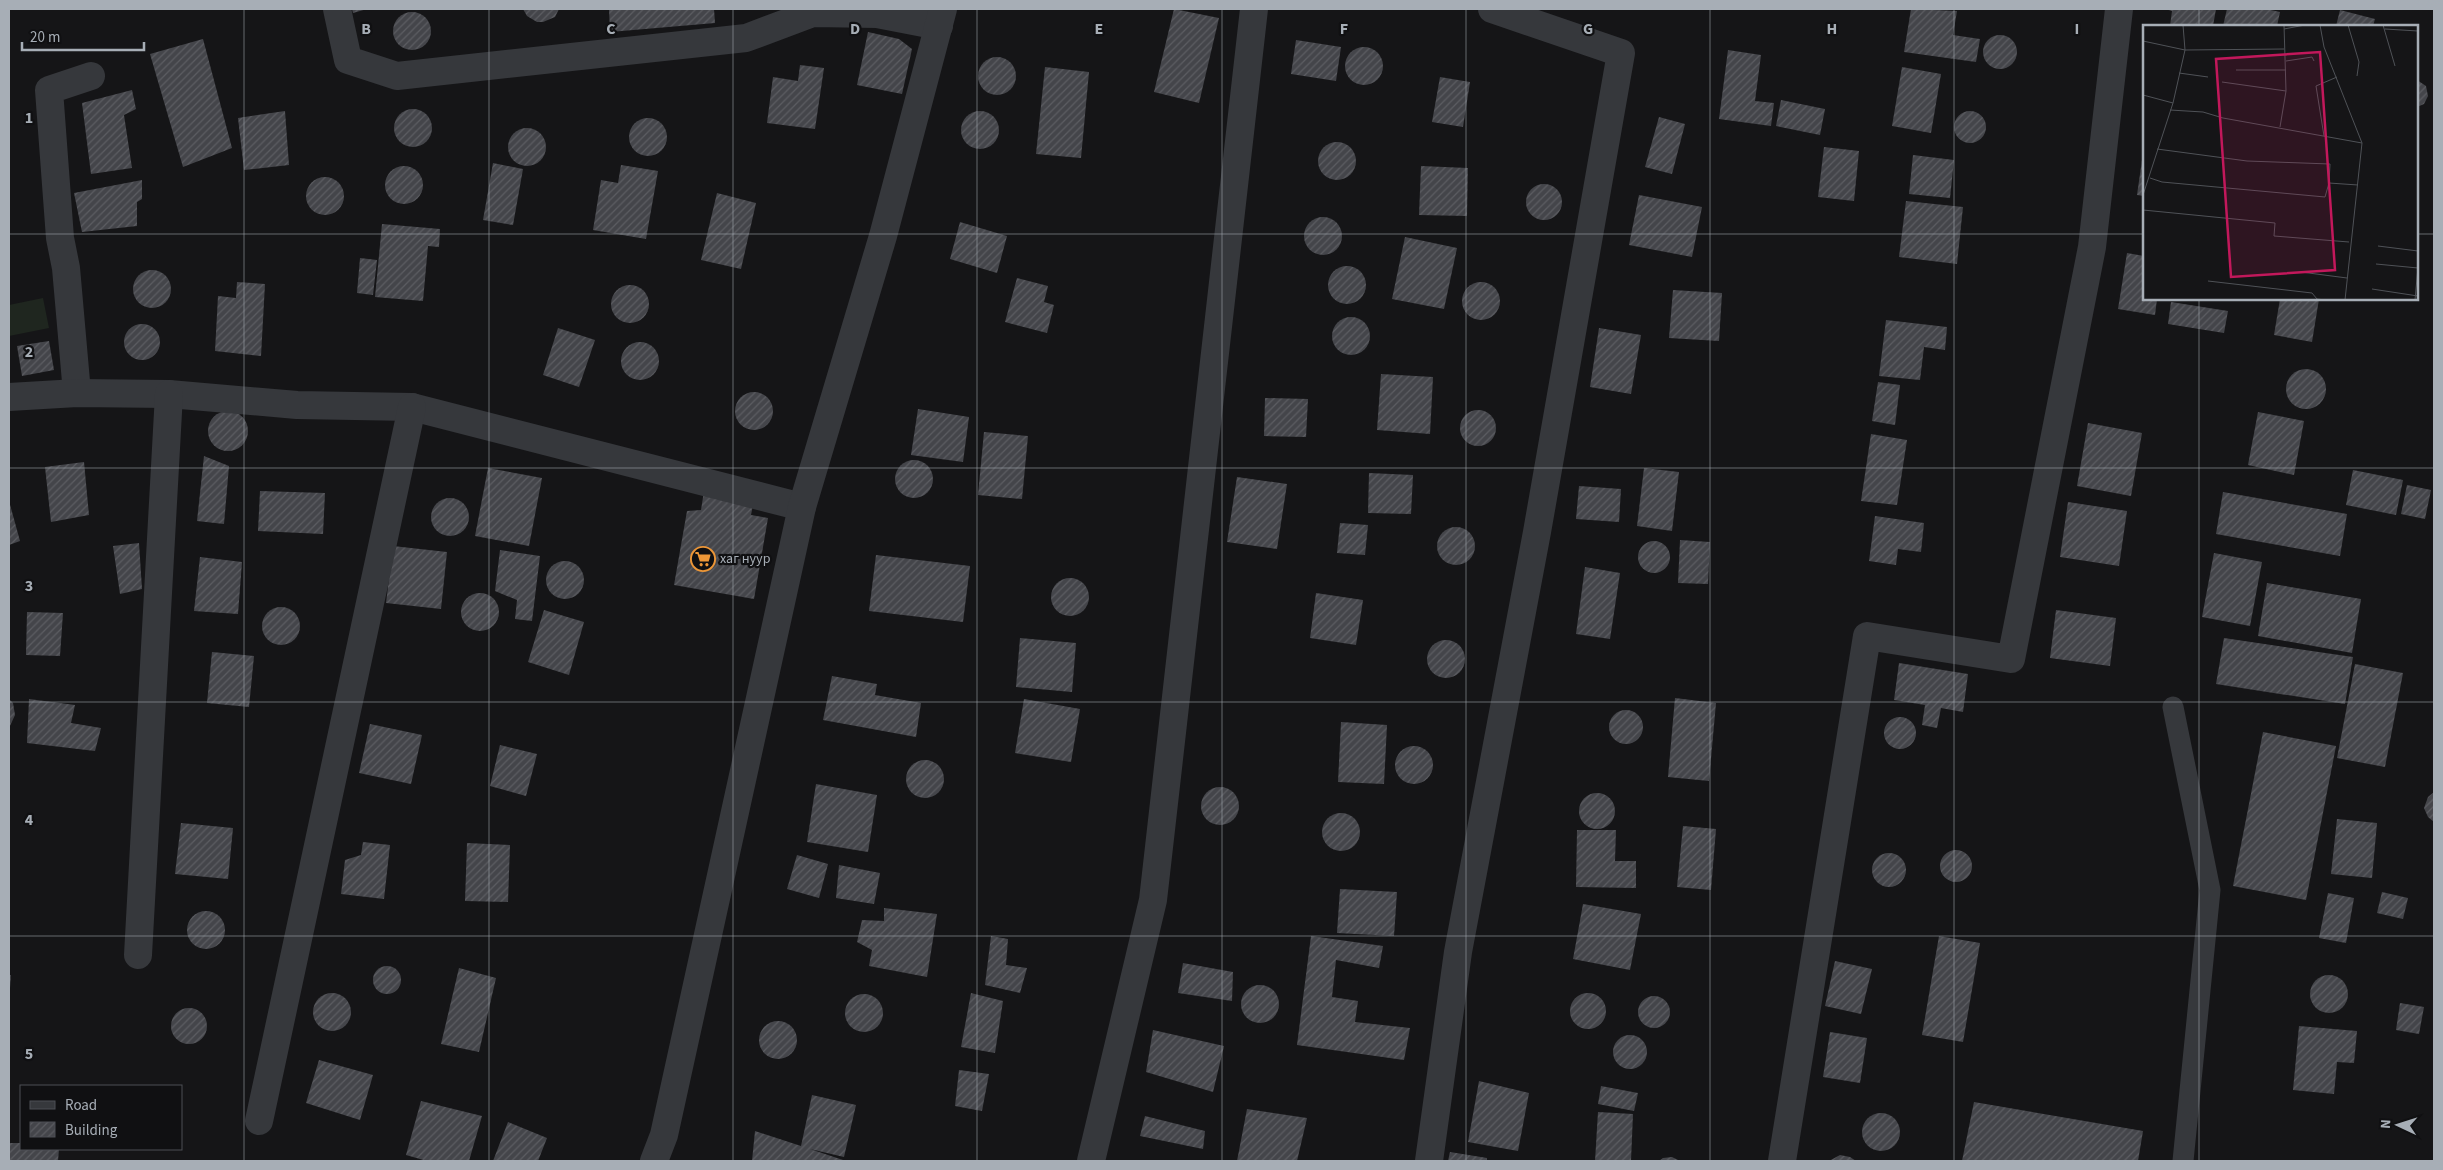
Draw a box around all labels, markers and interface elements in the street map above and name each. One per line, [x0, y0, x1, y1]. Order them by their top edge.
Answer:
text: B [361, 18, 371, 40]
text: C [606, 18, 616, 40]
text: D [850, 18, 860, 40]
text: E [1095, 18, 1103, 40]
text: F [1340, 18, 1348, 40]
text: G [1583, 18, 1593, 40]
text: H [1827, 18, 1837, 40]
text: I [2075, 18, 2079, 40]
scale bar [22, 20, 145, 52]
inset map [2143, 25, 2418, 300]
text: 20 m [30, 27, 60, 48]
text: 1 [25, 107, 33, 129]
text: 2 [25, 341, 33, 363]
supermarket icon: хаг нуур [690, 546, 716, 572]
place label: хаг нуур [720, 549, 771, 569]
text: 3 [25, 575, 33, 597]
text: 4 [25, 809, 34, 831]
text: 5 [25, 1043, 33, 1065]
legend [20, 1085, 182, 1150]
text: Road [65, 1095, 97, 1116]
north arrow [2373, 1100, 2423, 1150]
text: N [2376, 1119, 2396, 1130]
text: Building [65, 1120, 118, 1141]

